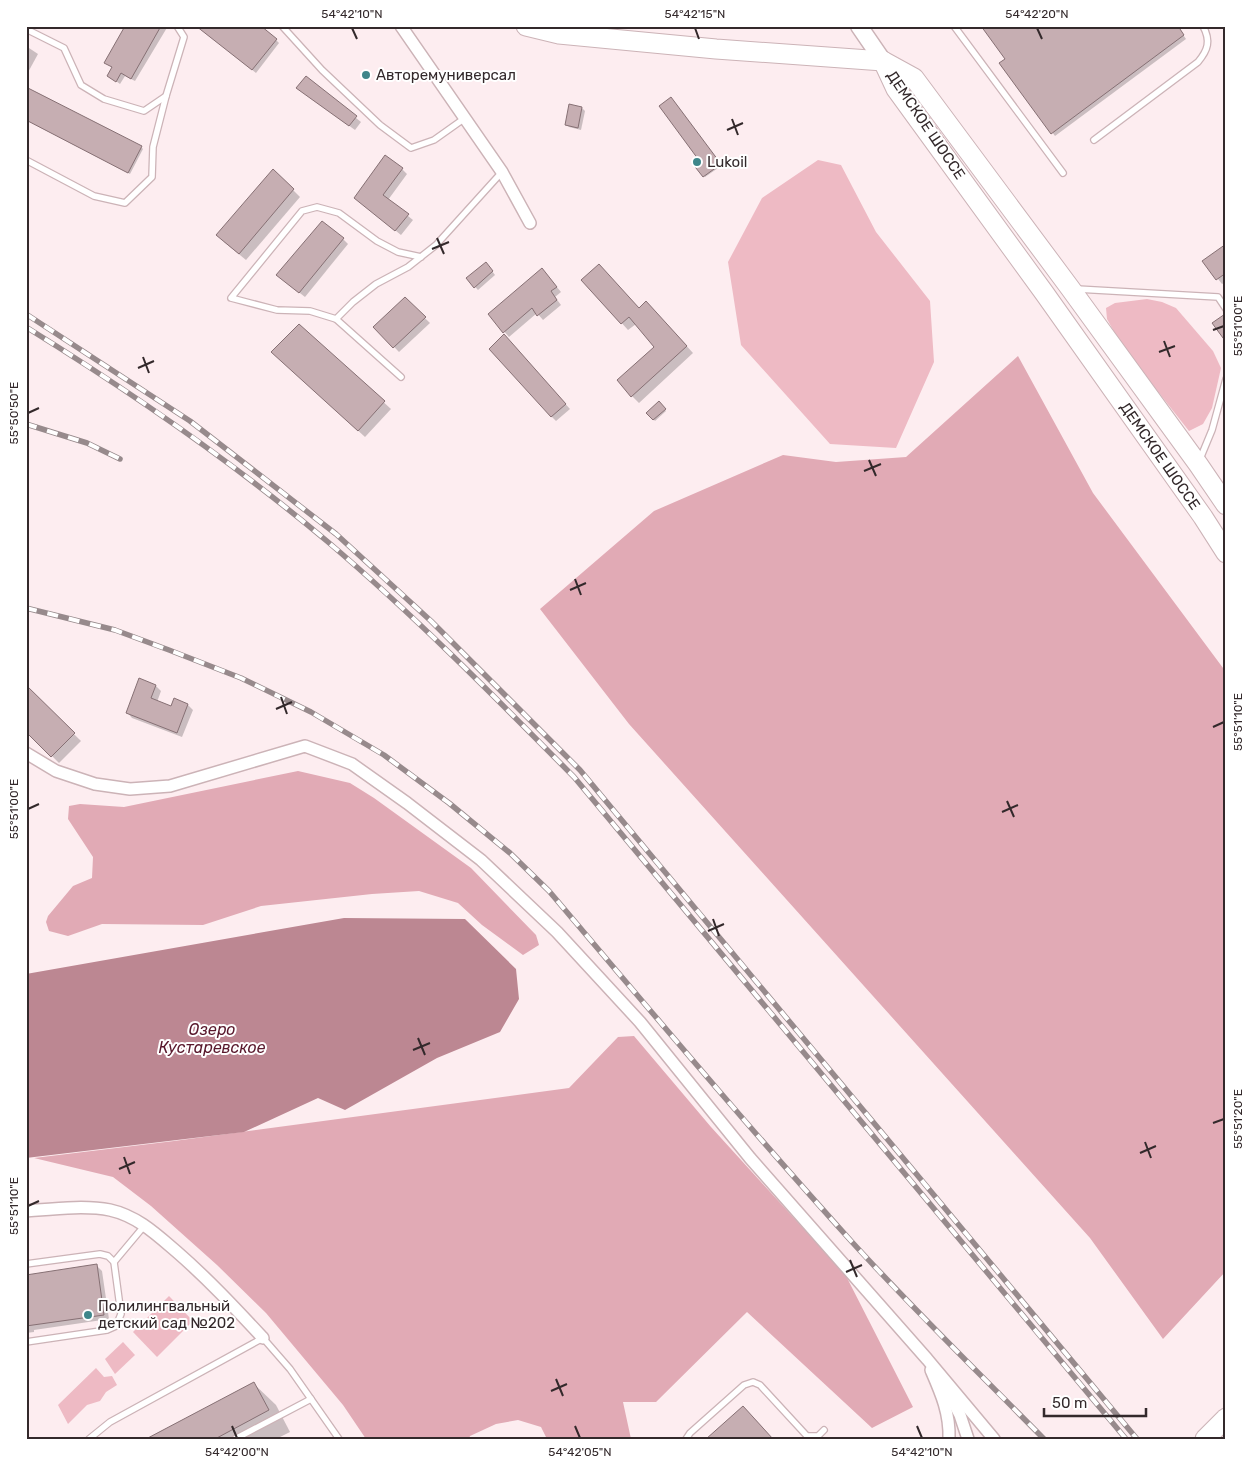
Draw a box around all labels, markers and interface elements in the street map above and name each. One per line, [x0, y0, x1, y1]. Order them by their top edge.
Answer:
text: 54°42'10"N [321, 7, 383, 21]
text: 54°42'15"N [665, 7, 725, 21]
text: 54°42'20"N [1005, 7, 1069, 21]
place label: Авторемуниверсал [376, 66, 516, 84]
street label: ДЕМСКОЕ ШОССЕ [883, 67, 969, 183]
marker: Авторемуниверсал [360, 69, 372, 81]
place label: Lukoil [707, 153, 748, 171]
marker: Lukoil [691, 156, 703, 168]
text: 55°51'00"E [1231, 296, 1245, 356]
text: 55°50'50"E [7, 382, 21, 444]
street label: ДЕМСКОЕ ШОССЕ [1116, 399, 1204, 513]
text: 55°51'10"E [1231, 693, 1245, 751]
text: 55°51'00"E [7, 779, 21, 839]
water label: Озеро Кустаревское [158, 1020, 266, 1057]
text: 55°51'20"E [1231, 1089, 1245, 1149]
text: 55°51'10"E [7, 1177, 21, 1235]
place label: Полилингвальный детский сад №202 [98, 1297, 235, 1332]
marker: Полилингвальный детский сад №202 [82, 1309, 94, 1321]
scale bar [1044, 1385, 1147, 1417]
text: 50 m [1052, 1394, 1087, 1412]
text: 54°42'00"N [205, 1445, 269, 1459]
text: 54°42'05"N [548, 1445, 612, 1459]
text: 54°42'10"N [891, 1445, 953, 1459]

